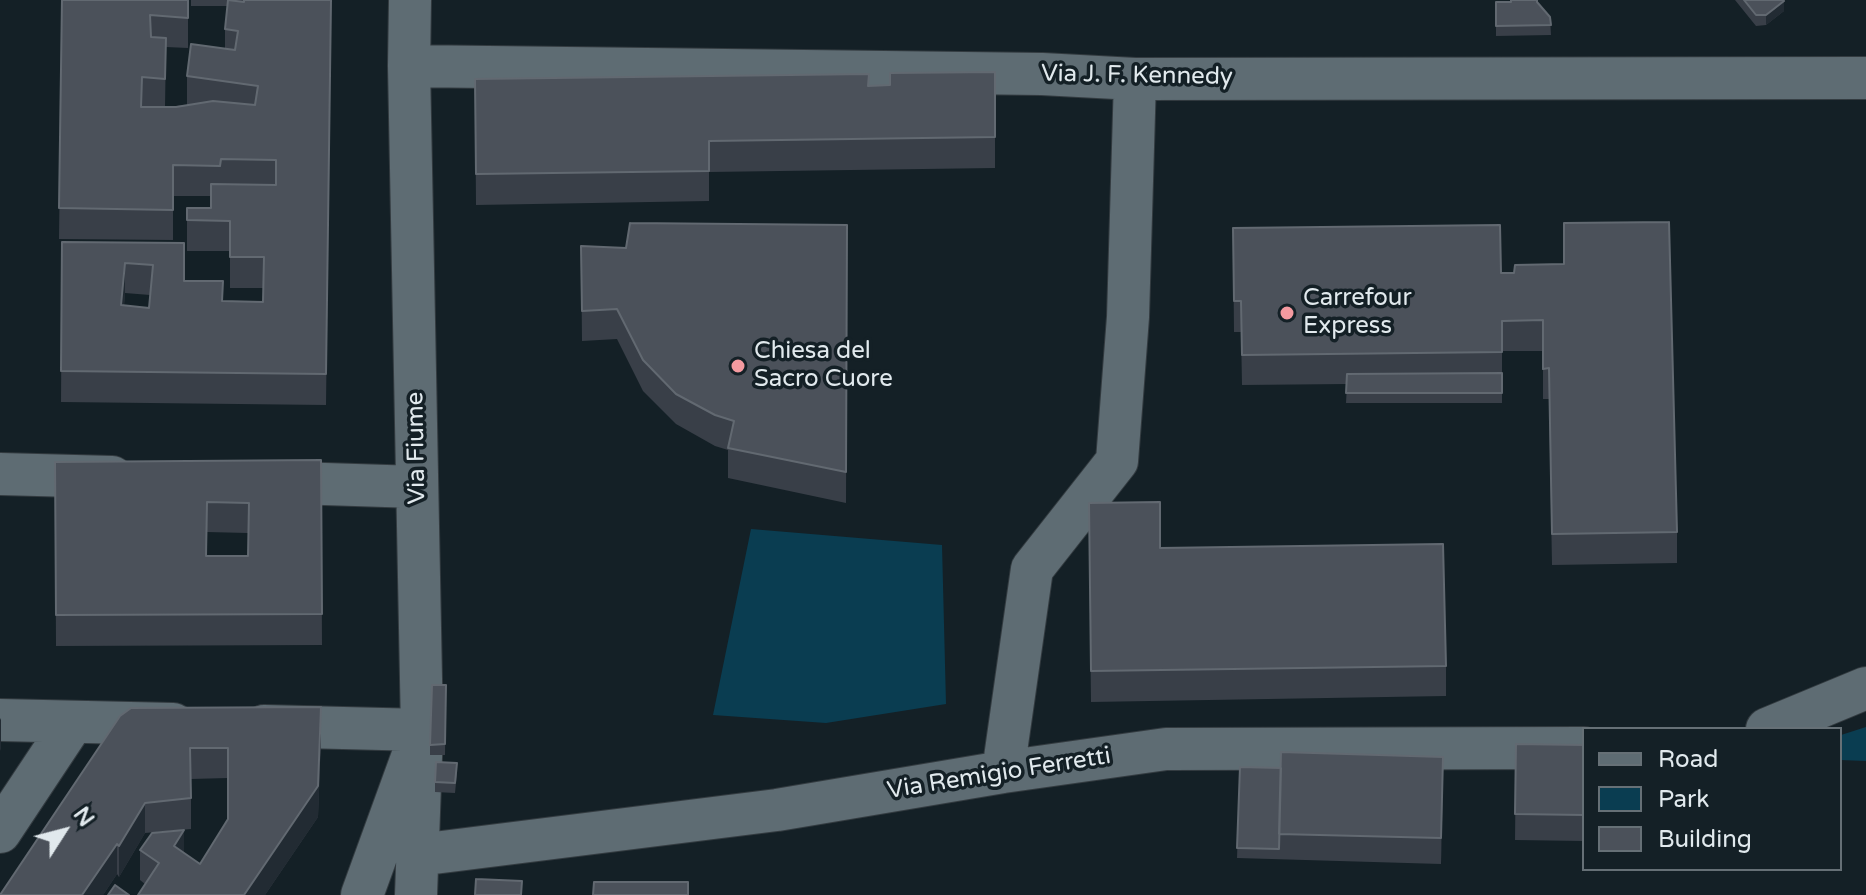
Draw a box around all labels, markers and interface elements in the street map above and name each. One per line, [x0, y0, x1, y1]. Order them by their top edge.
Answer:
street label: Via J. F. Kennedy [1041, 60, 1233, 92]
place label: Carrefour Express [1303, 285, 1412, 341]
marker: Carrefour Express [1278, 304, 1296, 322]
place label: Chiesa del Sacro Cuore [754, 338, 893, 394]
marker: Chiesa del Sacro Cuore [729, 357, 747, 375]
street label: Via Fiume [402, 391, 432, 505]
legend [1582, 727, 1842, 871]
street label: Via Remigio Ferretti [885, 742, 1113, 806]
text: Road [1658, 745, 1718, 774]
text: Park [1658, 785, 1709, 814]
north arrow [24, 791, 104, 871]
text: N [68, 802, 99, 832]
text: Building [1658, 825, 1752, 854]

